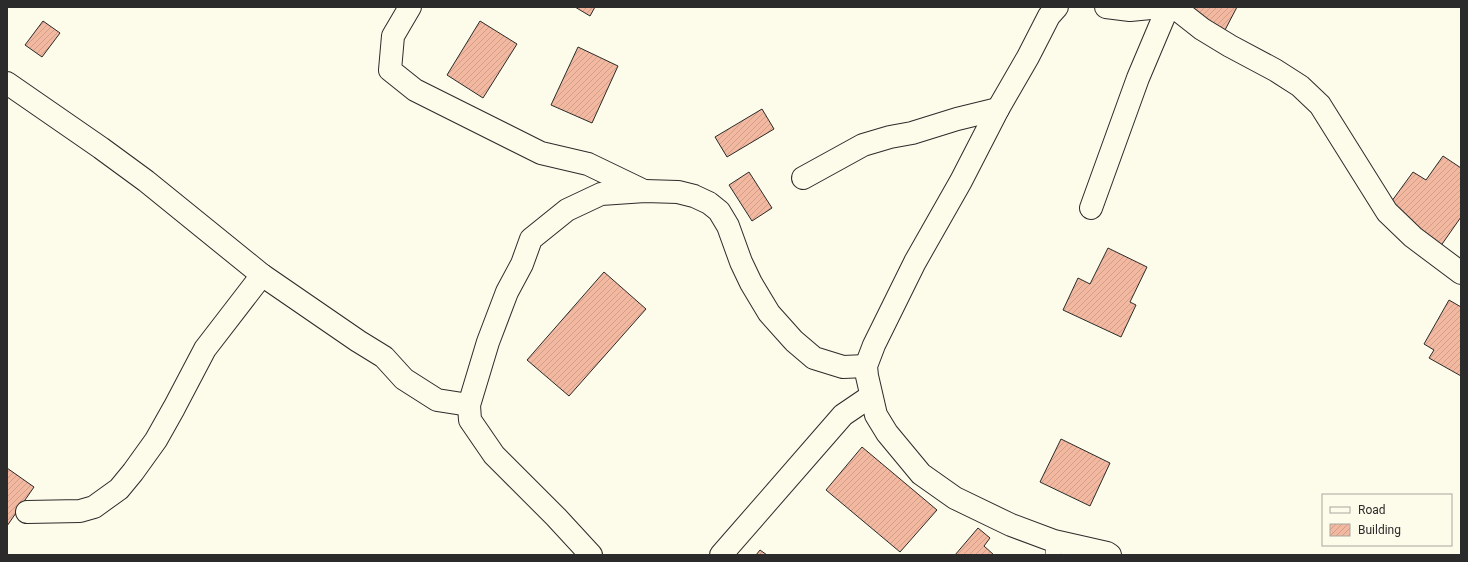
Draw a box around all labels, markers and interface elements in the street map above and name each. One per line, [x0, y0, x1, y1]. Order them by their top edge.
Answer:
legend [1322, 494, 1452, 546]
text: Road [1358, 503, 1386, 517]
text: Building [1358, 523, 1401, 537]

